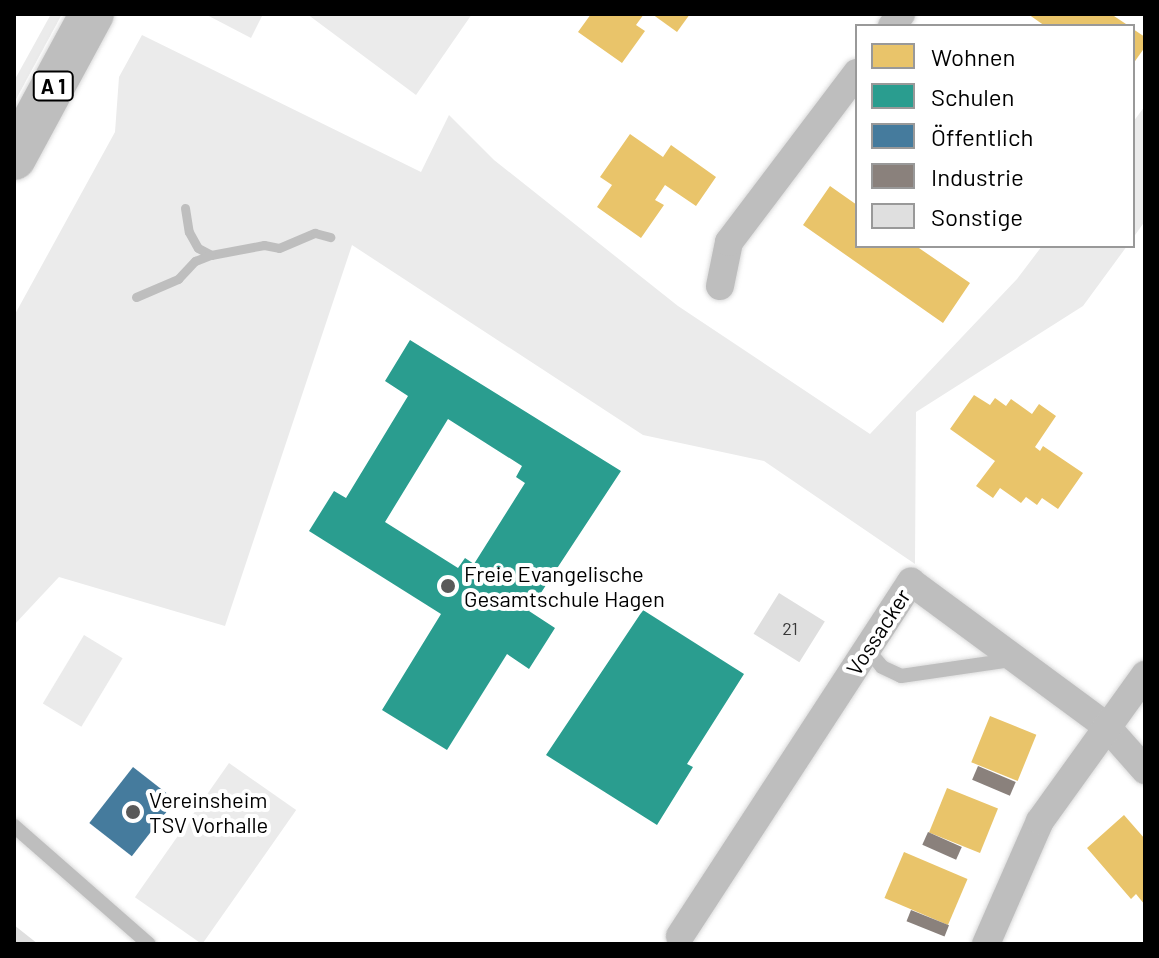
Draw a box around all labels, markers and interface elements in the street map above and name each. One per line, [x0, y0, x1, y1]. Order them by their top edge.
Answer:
legend [855, 24, 1135, 248]
text: Wohnen [931, 42, 1015, 71]
road number: A 1 [31, 70, 75, 102]
text: Schulen [931, 82, 1015, 111]
text: Öffentlich [931, 122, 1033, 151]
text: Industrie [931, 162, 1024, 191]
text: Sonstige [931, 202, 1023, 231]
place label: Freie Evangelische Gesamtschule Hagen [464, 560, 665, 612]
marker: Freie Evangelische Gesamtschule Hagen [439, 577, 457, 595]
street label: Vossacker [840, 584, 916, 680]
house number: 21 [782, 617, 798, 639]
place label: Vereinsheim TSV Vorhalle [149, 786, 268, 838]
marker: Vereinsheim TSV Vorhalle [124, 803, 142, 821]

